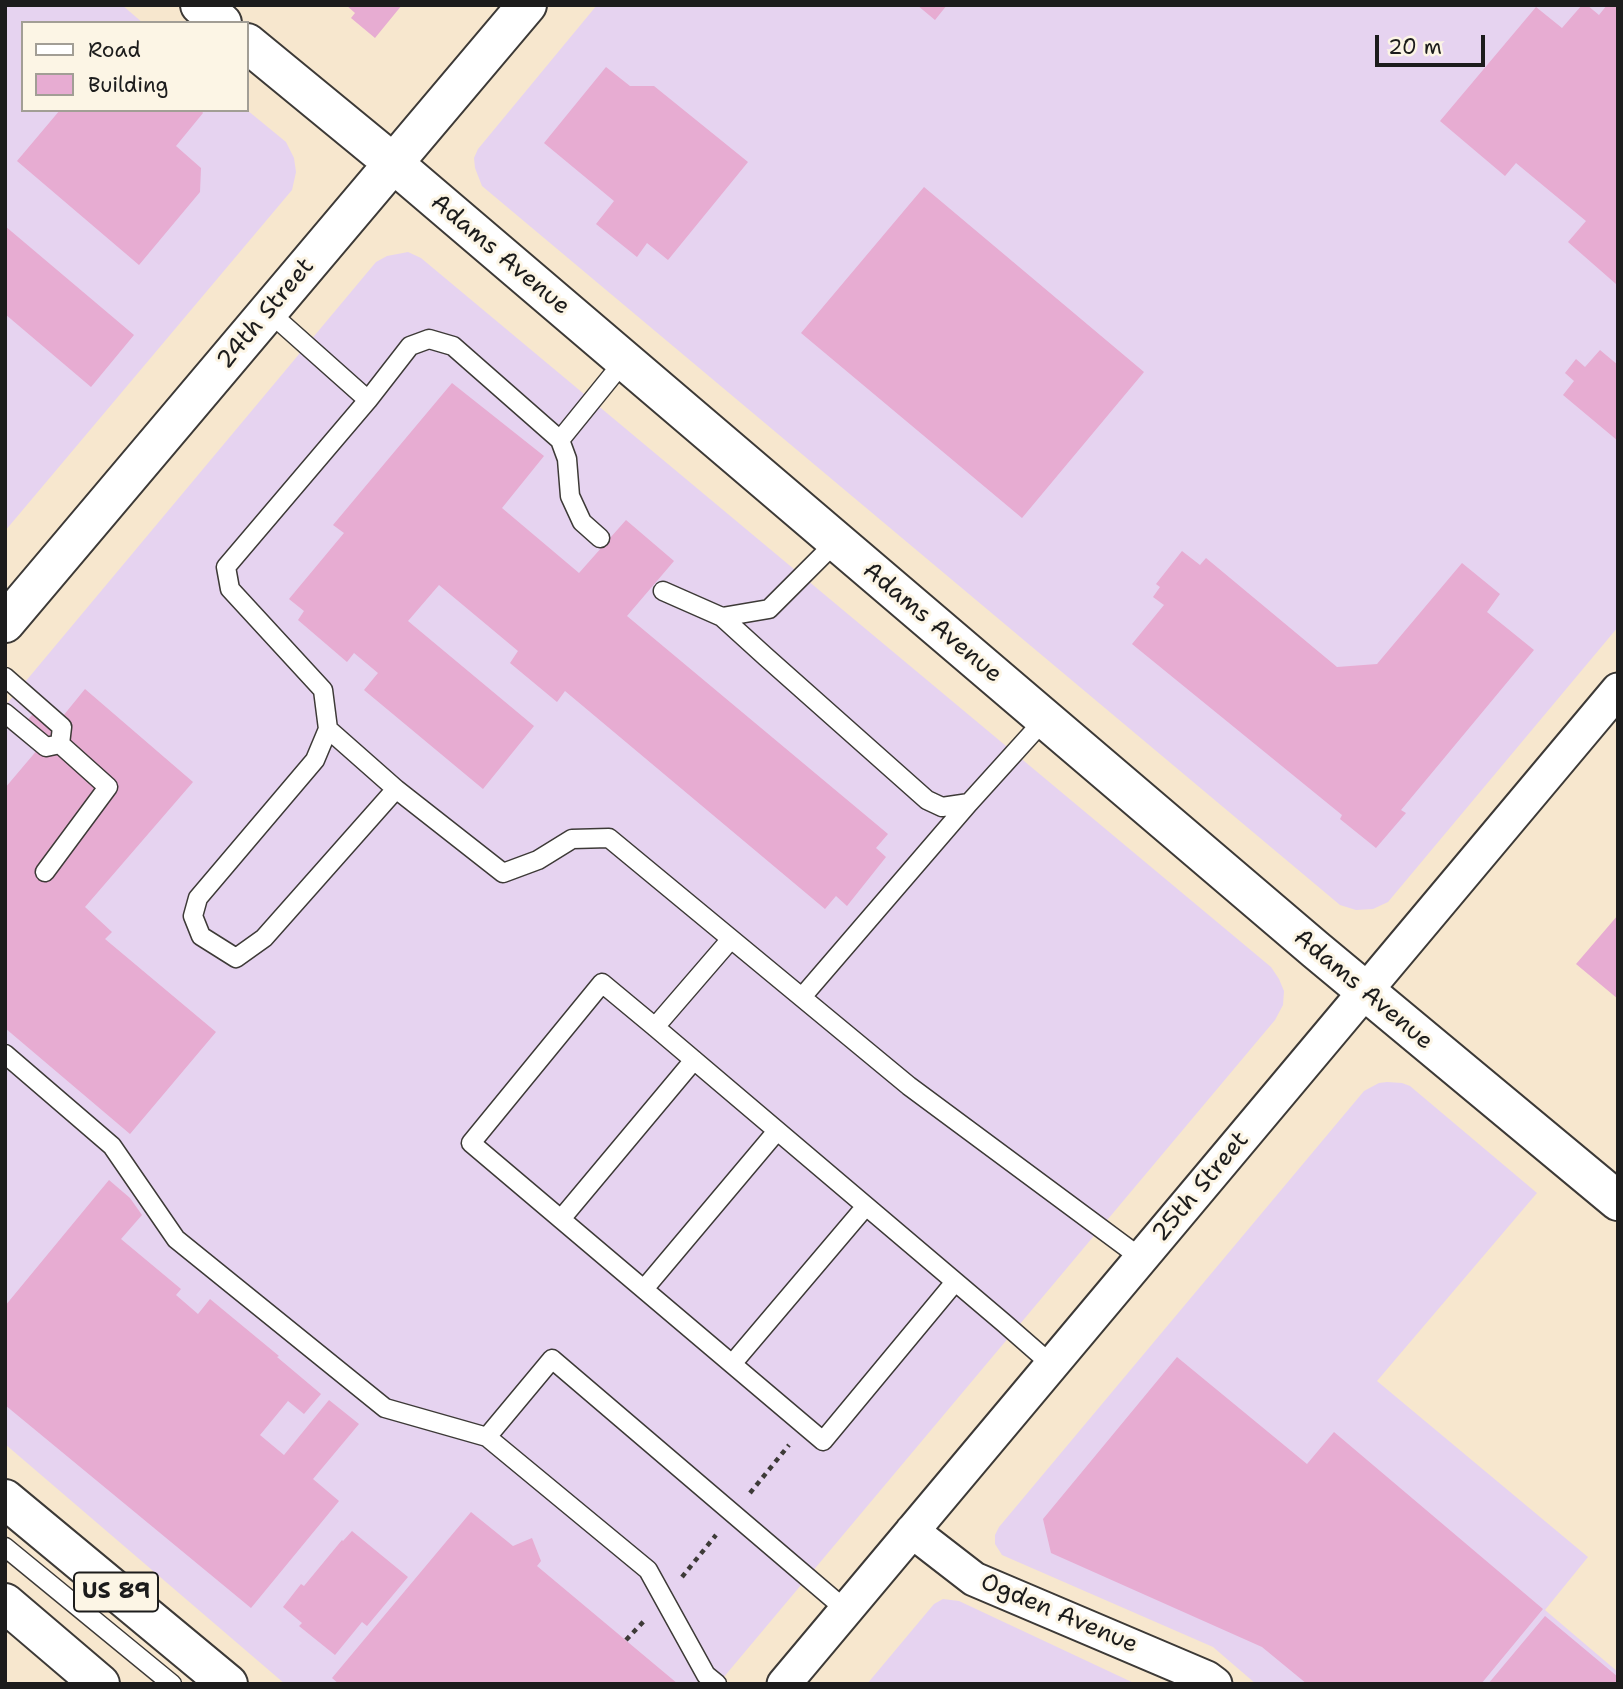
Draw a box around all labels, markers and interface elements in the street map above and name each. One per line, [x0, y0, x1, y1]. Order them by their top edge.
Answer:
legend [21, 21, 248, 112]
scale bar [1378, 21, 1488, 65]
text: 20 m [1388, 33, 1442, 61]
text: Road [88, 36, 141, 64]
text: Building [88, 71, 168, 99]
street label: Adams Avenue [425, 188, 575, 322]
street label: 24th Street [211, 253, 321, 375]
street label: Adams Avenue [857, 556, 1007, 690]
street label: Adams Avenue [1288, 923, 1438, 1057]
street label: 25th Street [1147, 1126, 1255, 1248]
street label: Ogden Avenue [976, 1568, 1142, 1660]
road number: US 89 [74, 1572, 158, 1611]

